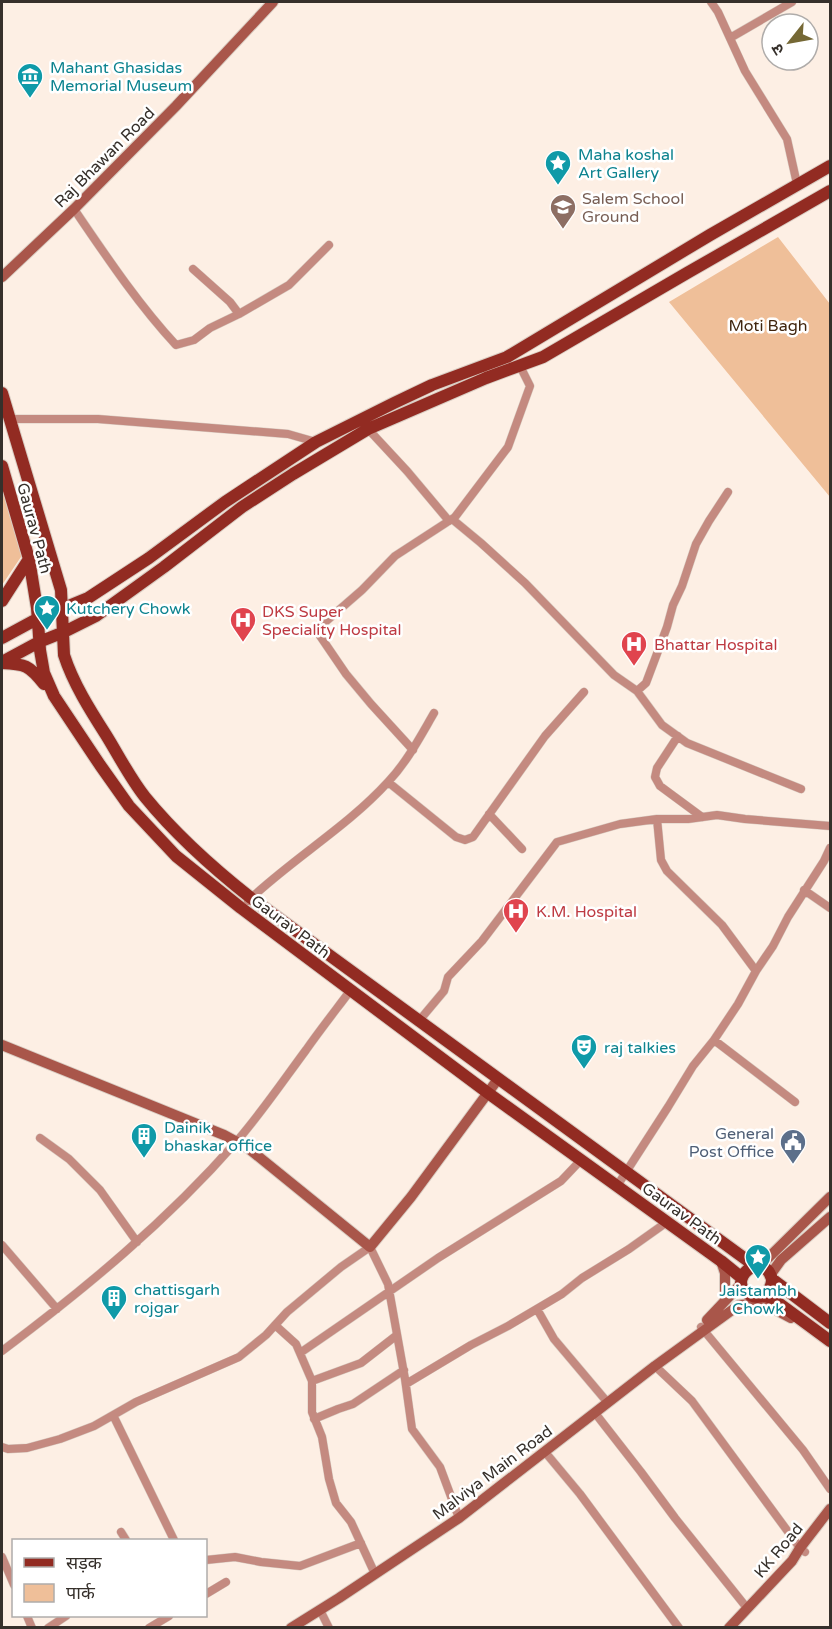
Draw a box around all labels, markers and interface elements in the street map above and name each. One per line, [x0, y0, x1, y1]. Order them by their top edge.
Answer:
north arrow [760, 12, 820, 72]
text: उ [767, 40, 789, 58]
place label: Mahant Ghasidas Memorial Museum [50, 58, 192, 96]
museum icon: Mahant Ghasidas Memorial Museum [15, 61, 45, 99]
street label: Raj Bhawan Road [50, 103, 159, 212]
place label: Maha koshal Art Gallery [578, 145, 674, 183]
place icon: Maha koshal Art Gallery [543, 148, 573, 186]
place label: Salem School Ground [582, 189, 684, 227]
school or university icon: Salem School Ground [548, 192, 578, 230]
park label: Moti Bagh [728, 316, 808, 336]
street label: Gaurav Path [12, 481, 56, 576]
place icon: Kutchery Chowk [32, 593, 62, 631]
place label: Kutchery Chowk [66, 599, 191, 619]
place label: DKS Super Speciality Hospital [262, 602, 402, 640]
hospital icon: DKS Super Speciality Hospital [228, 605, 258, 643]
hospital icon: Bhattar Hospital [619, 629, 649, 667]
place label: Bhattar Hospital [654, 635, 777, 655]
street label: Gaurav Path [247, 891, 334, 963]
hospital icon: K.M. Hospital [501, 896, 531, 934]
place label: K.M. Hospital [536, 902, 637, 922]
theatre icon: raj talkies [569, 1032, 599, 1070]
place label: raj talkies [604, 1038, 676, 1058]
place label: Dainik bhaskar office [164, 1118, 272, 1156]
building icon: Dainik bhaskar office [129, 1121, 159, 1159]
place label: General Post Office [689, 1124, 774, 1162]
public building icon: General Post Office [778, 1127, 808, 1165]
street label: Gaurav Path [638, 1178, 725, 1249]
place icon: Jaistambh Chowk [743, 1242, 773, 1280]
place label: chattisgarh rojgar [134, 1280, 220, 1318]
place label: Jaistambh Chowk [719, 1281, 797, 1319]
building icon: chattisgarh rojgar [99, 1283, 129, 1321]
street label: Malviya Main Road [429, 1421, 557, 1524]
street label: KK Road [750, 1519, 808, 1582]
legend [12, 1539, 207, 1617]
text: सड़क [66, 1552, 103, 1574]
text: पार्क [66, 1582, 96, 1604]

